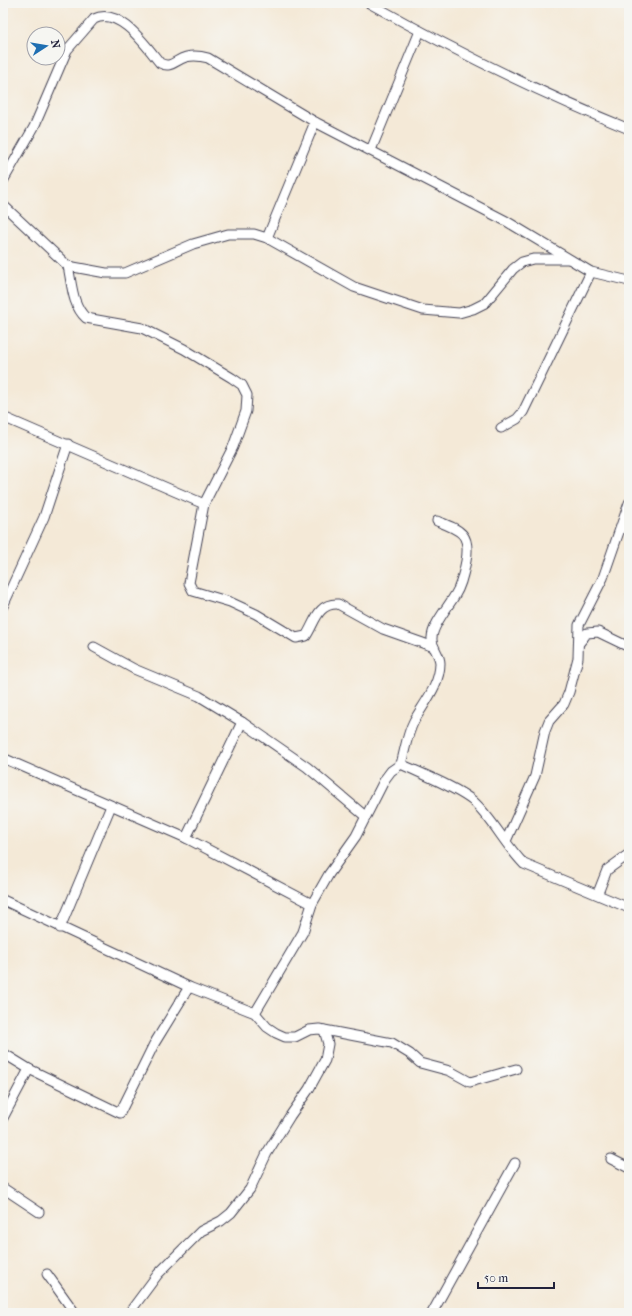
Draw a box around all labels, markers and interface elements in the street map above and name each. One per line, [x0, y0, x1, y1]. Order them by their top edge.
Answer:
north arrow [26, 26, 66, 66]
text: N [48, 39, 63, 50]
scale bar [478, 1264, 554, 1290]
text: 50 m [484, 1271, 508, 1285]

